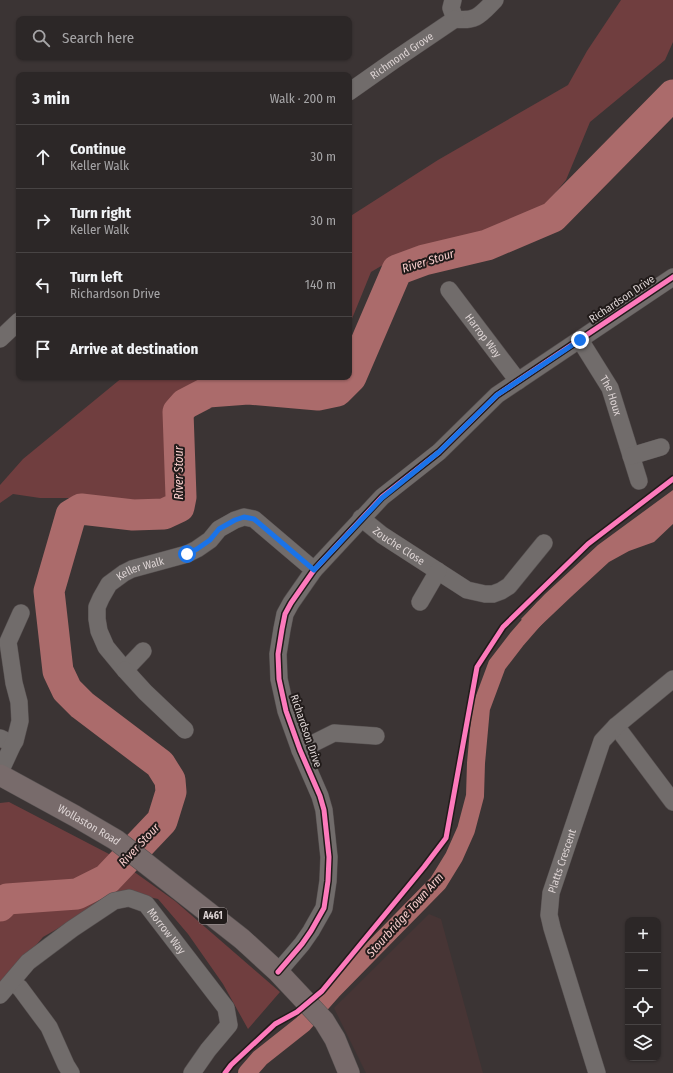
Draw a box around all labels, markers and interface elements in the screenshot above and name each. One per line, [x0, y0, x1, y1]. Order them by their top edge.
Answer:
search box [16, 16, 352, 60]
icon: search [30, 27, 52, 49]
text: Search here [62, 29, 134, 47]
street label: Richmond Grove [367, 29, 436, 82]
text: 3 min [32, 88, 70, 109]
text: Walk · 200 m [270, 91, 336, 106]
text: Continue [70, 140, 126, 158]
icon: ahead [32, 146, 54, 168]
text: 30 m [310, 149, 336, 164]
text: Keller Walk [70, 158, 129, 173]
text: Turn right [70, 204, 131, 222]
icon: right [32, 210, 54, 232]
text: 30 m [310, 213, 336, 228]
text: Keller Walk [70, 222, 129, 237]
water label: River Stour [400, 246, 456, 276]
text: Turn left [70, 268, 123, 286]
street label: Richardson Drive [587, 272, 657, 326]
icon: left [32, 274, 54, 296]
text: 140 m [305, 277, 336, 292]
text: Richardson Drive [70, 286, 160, 301]
street label: Harrop Way [463, 311, 504, 360]
route end [571, 331, 589, 349]
icon: arrive [32, 338, 54, 360]
text: Arrive at destination [70, 340, 198, 358]
street label: The Houx [597, 373, 625, 417]
water label: River Stour [172, 445, 186, 500]
street label: Zouche Close [370, 524, 427, 567]
route start [178, 545, 196, 563]
street label: Keller Walk [114, 554, 166, 583]
street label: Richardson Drive [287, 693, 325, 769]
street label: Wollaston Road [56, 801, 123, 848]
water label: River Stour [116, 820, 163, 869]
street label: Platts Crescent [545, 827, 579, 895]
water label: Stourbridge Town Arm [363, 870, 446, 961]
street label: Morrow Way [145, 905, 189, 957]
road number: A461 [199, 908, 227, 924]
map controls [625, 917, 661, 1061]
button: + [625, 917, 661, 953]
button: − [625, 953, 661, 989]
button: locate [625, 989, 661, 1025]
button: layers [625, 1025, 661, 1061]

